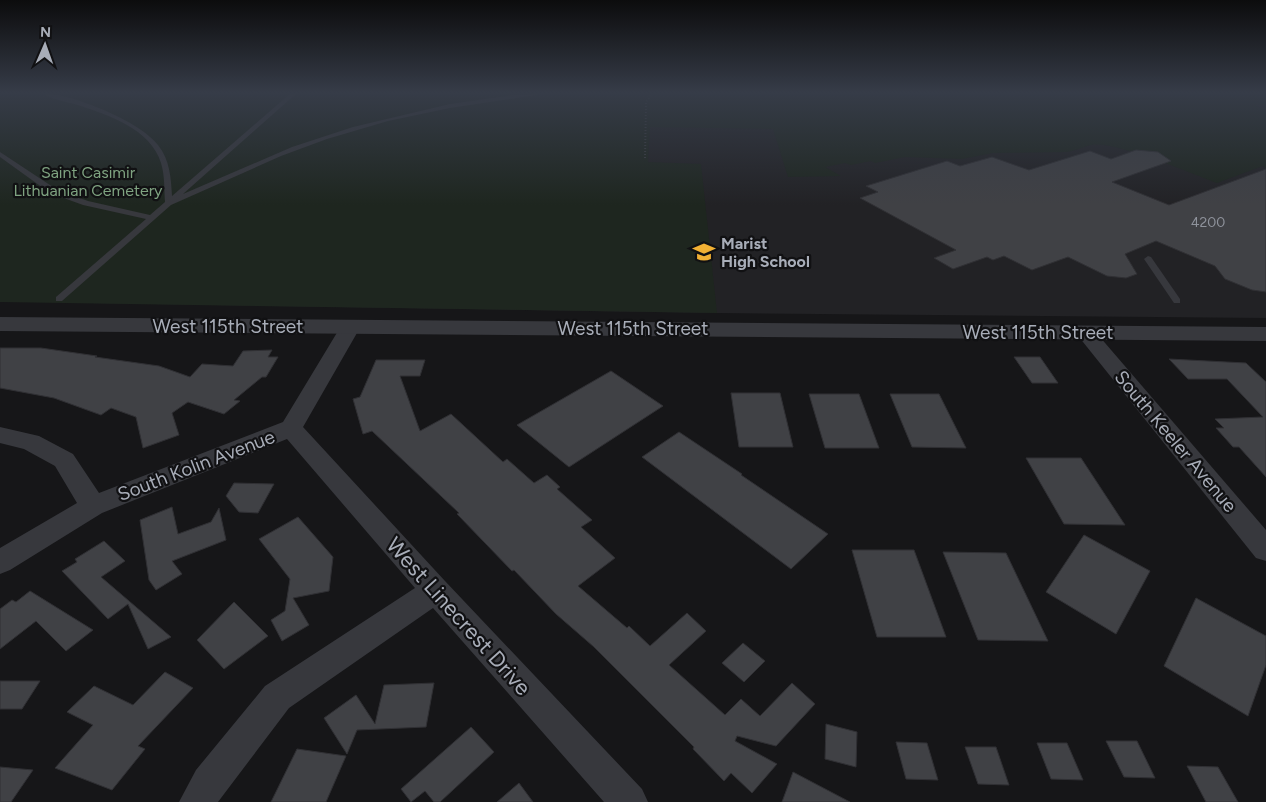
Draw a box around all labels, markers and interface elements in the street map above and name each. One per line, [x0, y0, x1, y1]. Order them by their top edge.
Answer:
north arrow [20, 20, 70, 70]
text: N [40, 24, 51, 41]
park label: Saint Casimir Lithuanian Cemetery [14, 163, 163, 200]
house number: 4200 [1191, 214, 1225, 231]
place label: Marist High School [721, 234, 810, 271]
school or university icon: Marist High School [691, 239, 717, 265]
street label: West 115th Street [153, 315, 303, 338]
street label: West 115th Street [558, 317, 708, 340]
street label: West 115th Street [963, 321, 1113, 344]
street label: South Keeler Avenue [1110, 366, 1242, 517]
street label: South Kolin Avenue [114, 425, 278, 506]
street label: West Linecrest Drive [381, 532, 537, 701]

